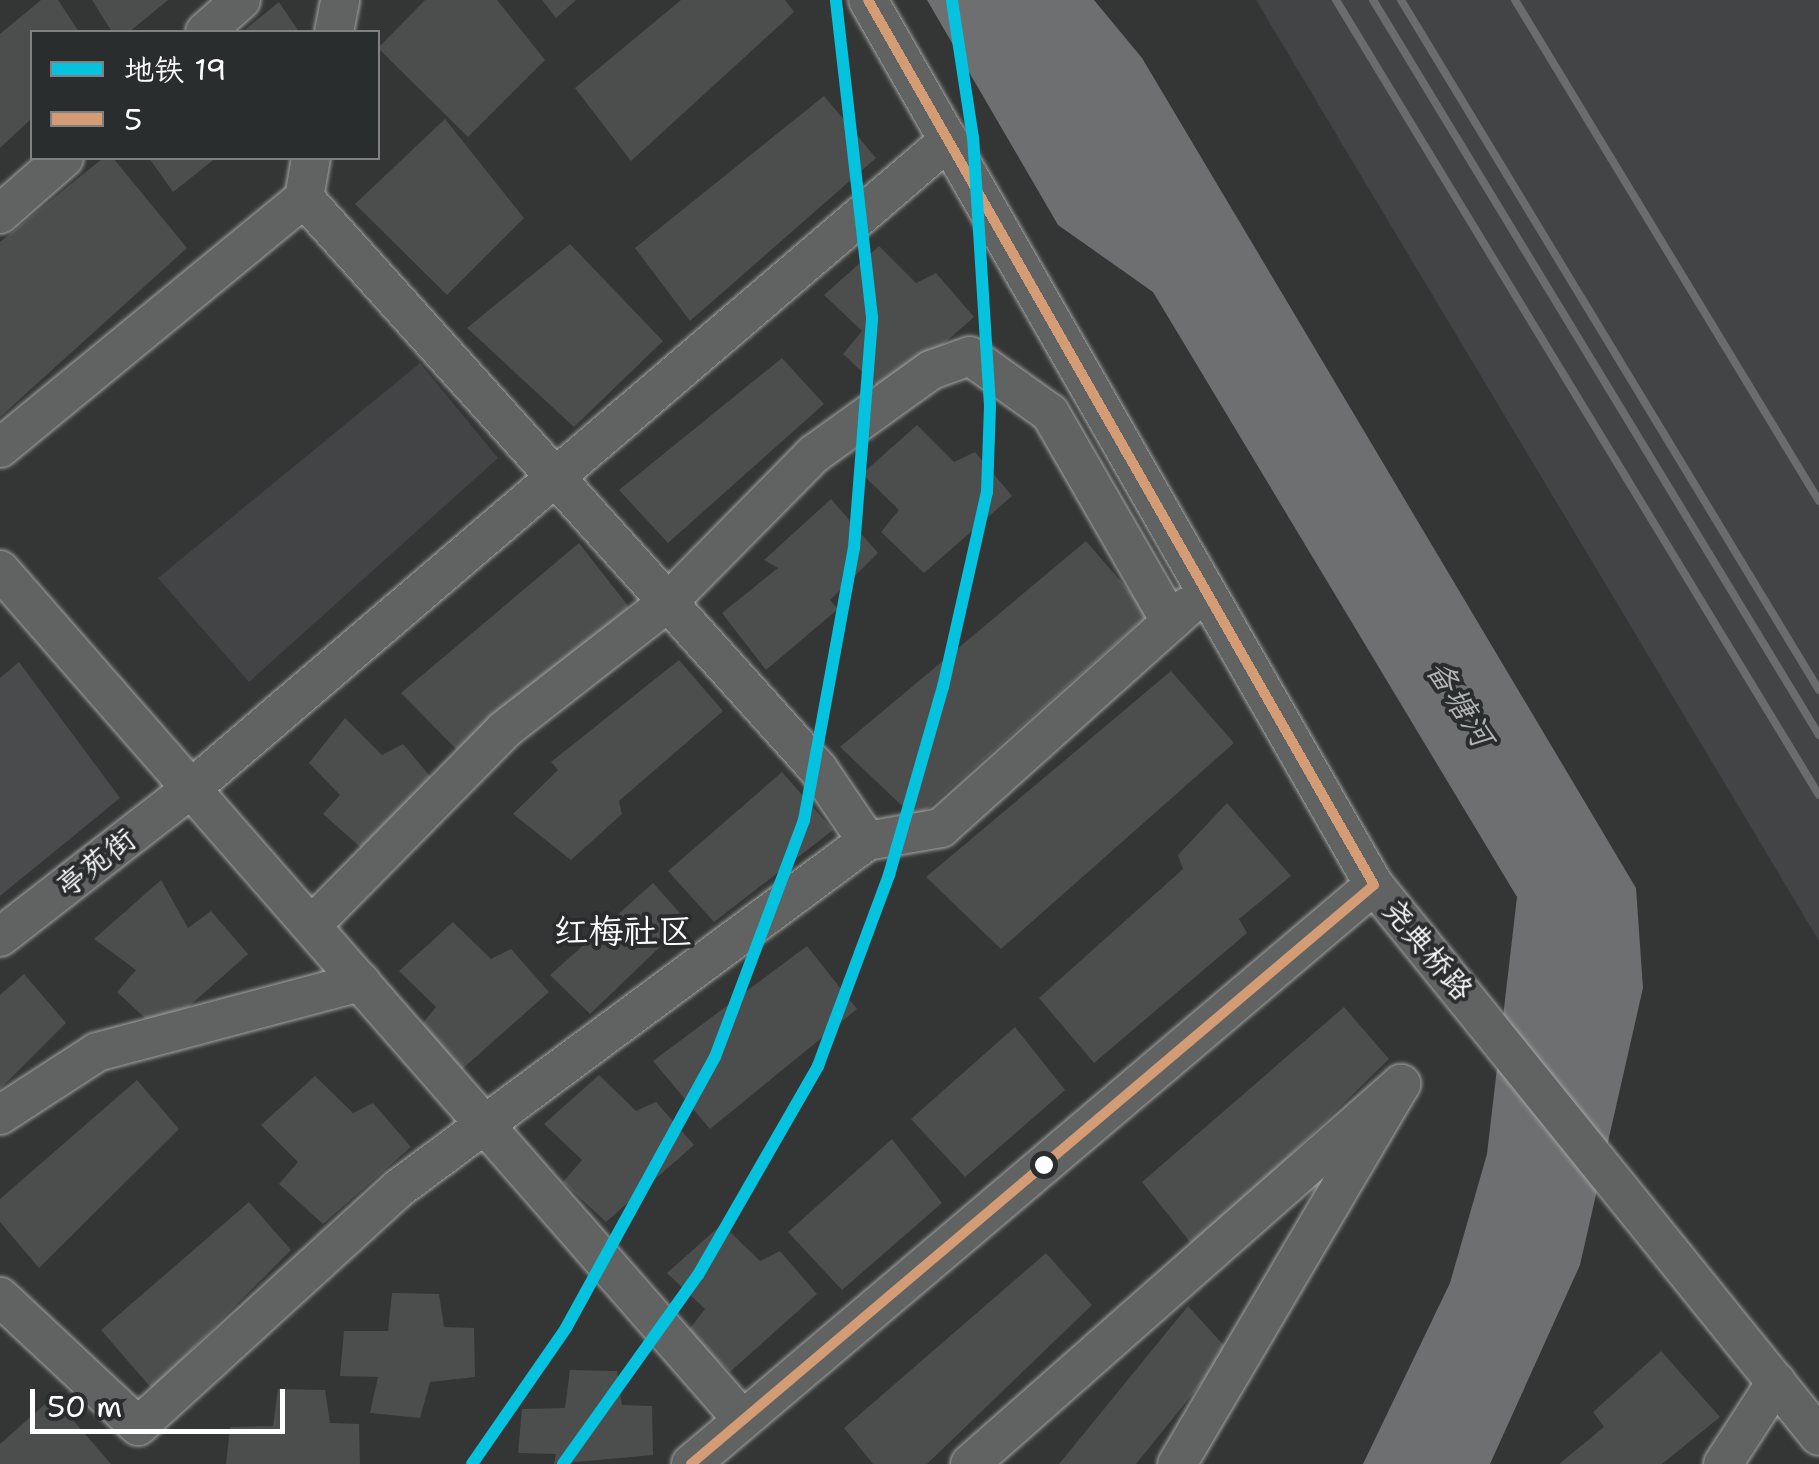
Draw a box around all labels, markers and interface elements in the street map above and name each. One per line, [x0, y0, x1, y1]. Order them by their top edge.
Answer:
legend [30, 30, 380, 160]
text: 地铁 19 [124, 49, 227, 90]
text: 5 [124, 99, 142, 140]
water label: 备塘河 [1418, 652, 1502, 754]
street label: 亭苑街 [49, 821, 143, 905]
street label: 尧典桥路 [1376, 892, 1480, 1008]
district label: 红梅社区 [553, 910, 693, 952]
unlabelled marker [1034, 1155, 1054, 1175]
scale bar [35, 1369, 290, 1431]
text: 50 m [47, 1386, 122, 1427]

